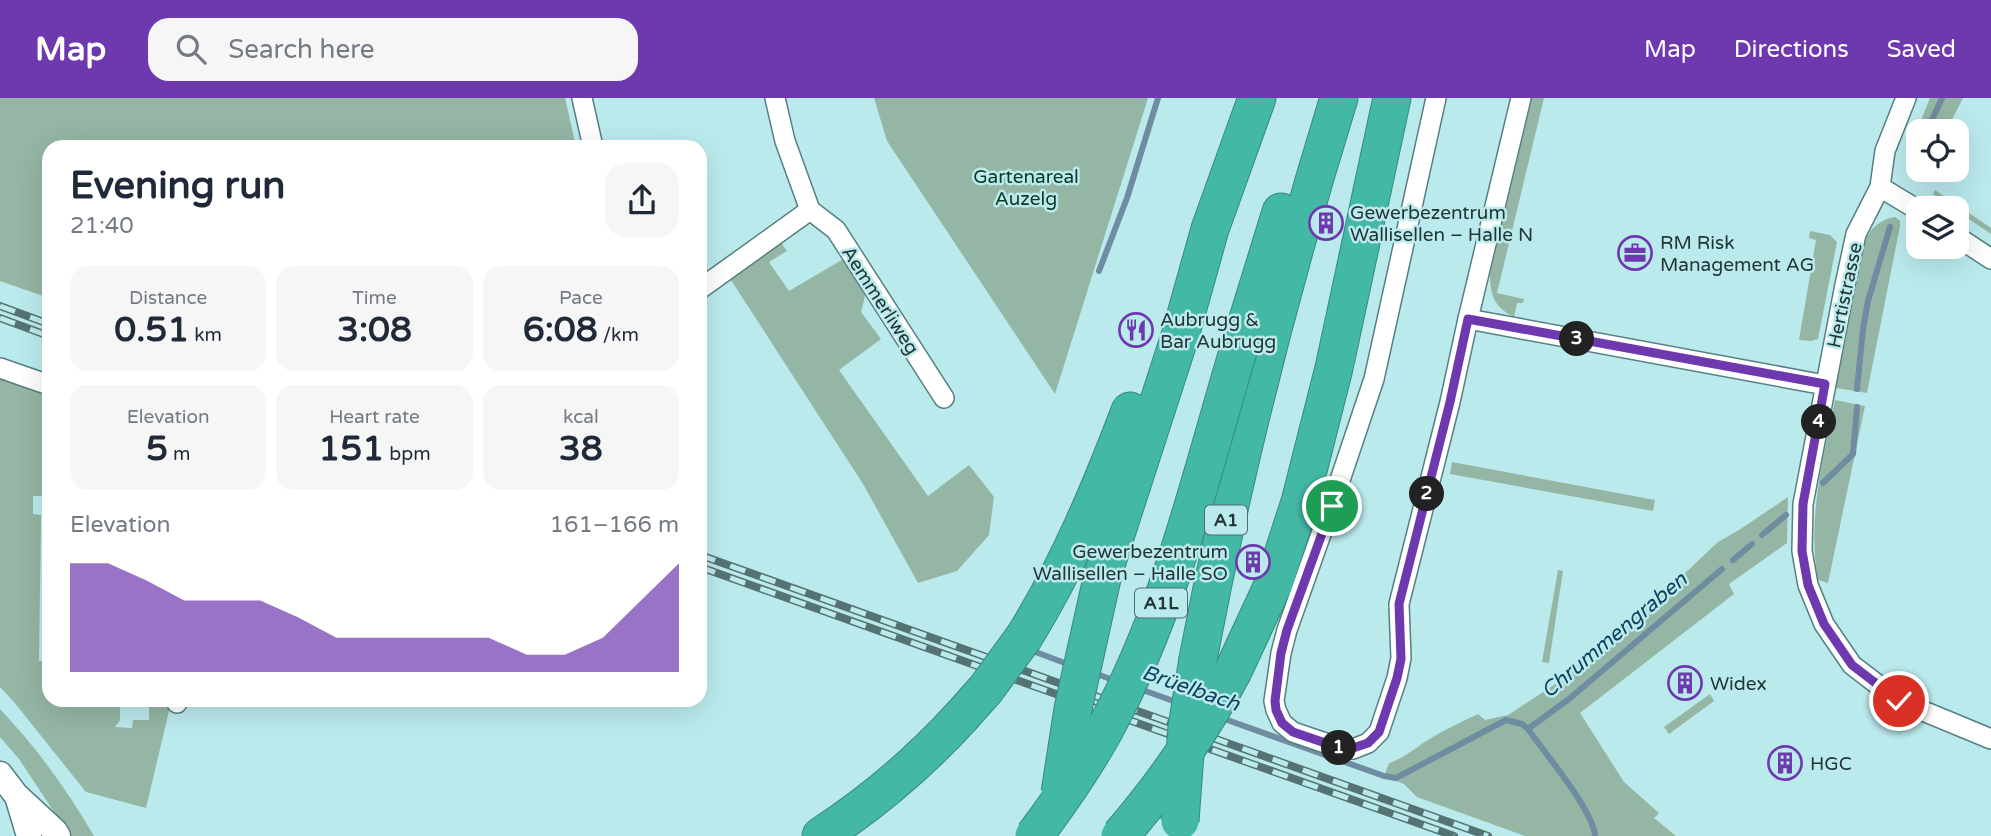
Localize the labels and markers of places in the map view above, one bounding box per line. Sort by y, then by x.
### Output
place label: Gewerbezentrum Wallisellen – Halle N [1350,202,1533,246]
building icon: Gewerbezentrum Wallisellen – Halle N [1307,204,1345,242]
place label: RM Risk Management AG [1660,232,1814,276]
office icon: RM Risk Management AG [1616,234,1654,272]
place label: Aubrugg & Bar Aubrugg [1160,309,1276,353]
restaurant icon: Aubrugg & Bar Aubrugg [1117,311,1155,349]
pin: 3 [1560,322,1594,356]
pin: 4 [1801,404,1836,440]
pin [1302,476,1362,536]
pin: 2 [1410,476,1444,512]
place label: Gewerbezentrum Wallisellen – Halle SO [1033,541,1228,585]
building icon: Gewerbezentrum Wallisellen – Halle SO [1234,543,1272,581]
building icon: Widex [1666,664,1704,702]
pin [1869,671,1929,731]
place label: Widex [1710,673,1767,695]
pin: 1 [1322,730,1356,766]
building icon: HGC [1766,744,1804,782]
place label: HGC [1810,753,1852,775]

